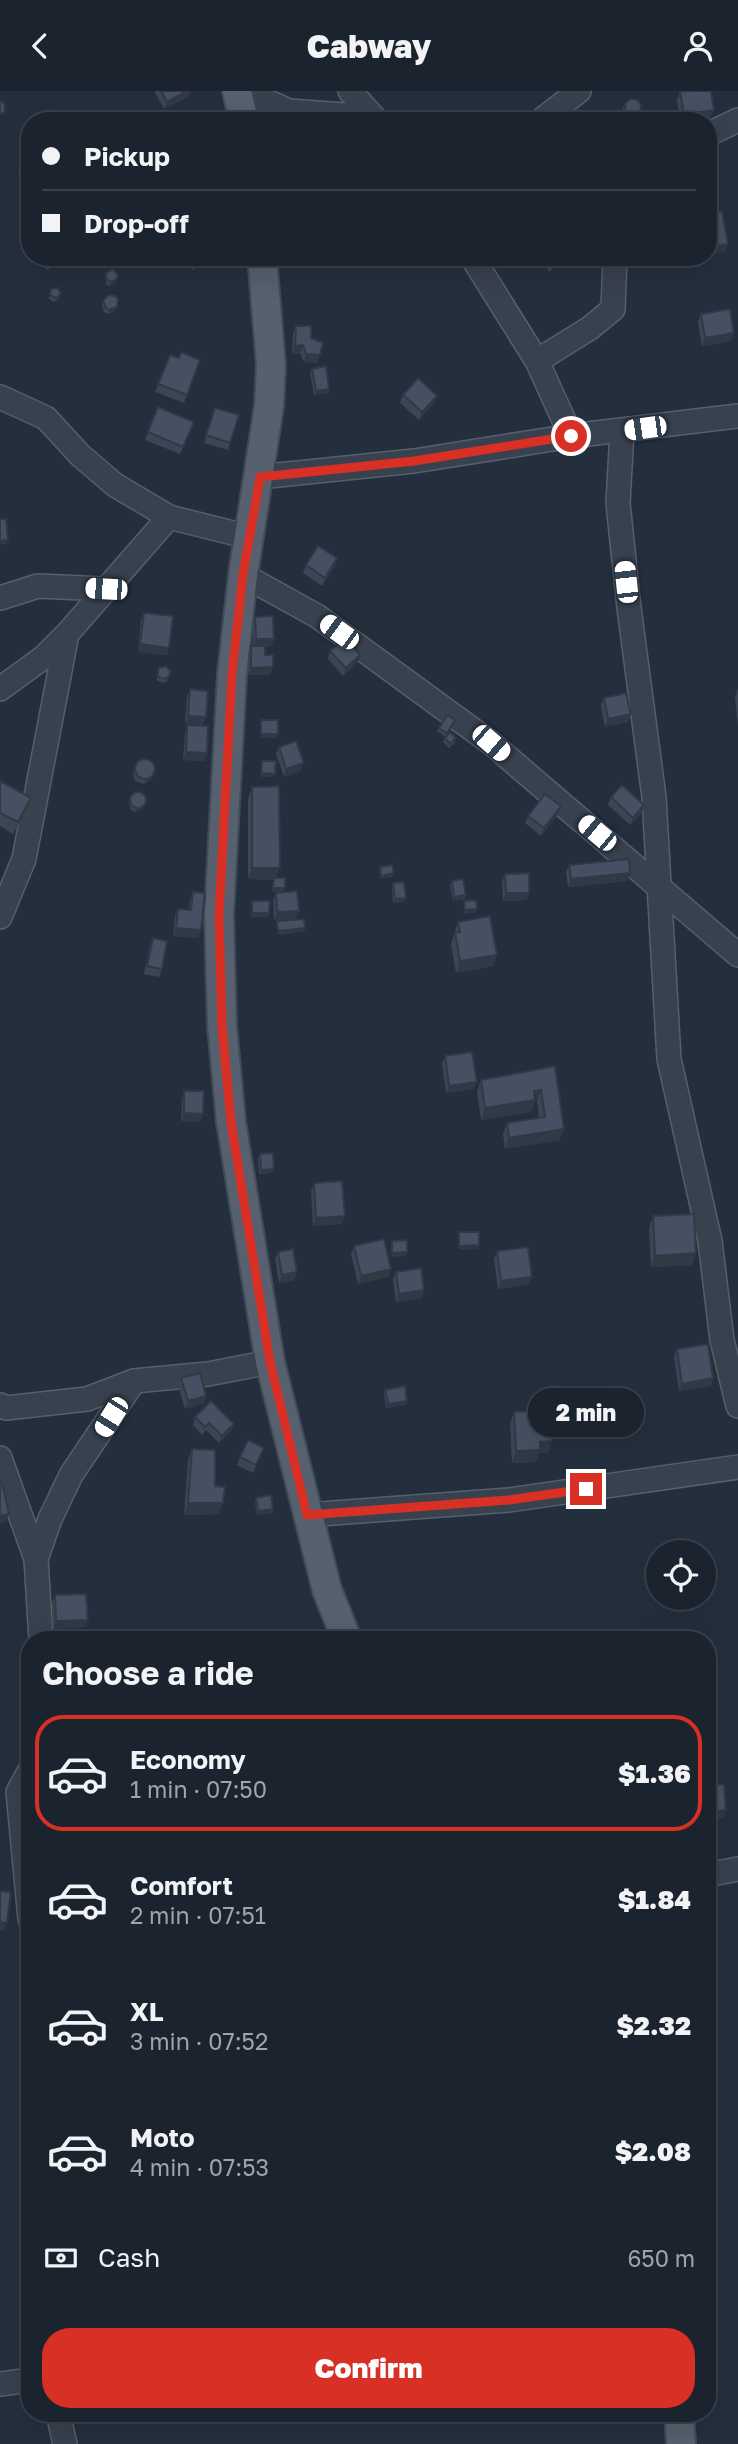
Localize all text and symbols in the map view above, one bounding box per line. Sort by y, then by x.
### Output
icon: back [21,27,59,65]
text: Cabway [307,27,431,65]
icon: person [679,27,717,65]
text: Pickup [84,141,170,172]
text: Drop-off [84,208,189,239]
car [623,415,668,441]
route start [555,420,587,452]
car [614,560,639,604]
car [85,577,128,601]
car [316,611,363,653]
car [469,721,514,765]
car [575,811,620,855]
callout: 2 min [528,1387,644,1437]
car [91,1394,132,1440]
text: 2 min [556,1398,616,1426]
route end [570,1473,602,1505]
map controls [646,1540,716,1610]
button: locate [646,1540,716,1610]
text: Choose a ride [42,1654,254,1692]
icon: car [46,1742,109,1805]
text: Economy [130,1744,246,1775]
text: $1.36 [618,1758,691,1789]
text: 1 min · 07:50 [130,1775,267,1803]
icon: car [46,1868,109,1931]
text: Comfort [130,1870,233,1901]
text: $1.84 [618,1884,691,1915]
text: 2 min · 07:51 [130,1901,266,1929]
icon: car [46,1994,109,2057]
text: XL [130,1996,164,2027]
text: $2.32 [616,2010,691,2041]
text: 3 min · 07:52 [130,2027,268,2055]
icon: car [46,2120,109,2183]
text: Moto [130,2122,195,2153]
text: $2.08 [615,2136,691,2167]
text: 4 min · 07:53 [130,2153,269,2181]
icon: cash [42,2239,80,2277]
text: Cash [98,2242,160,2273]
text: 650 m [627,2244,695,2272]
button: Confirm [42,2328,695,2408]

